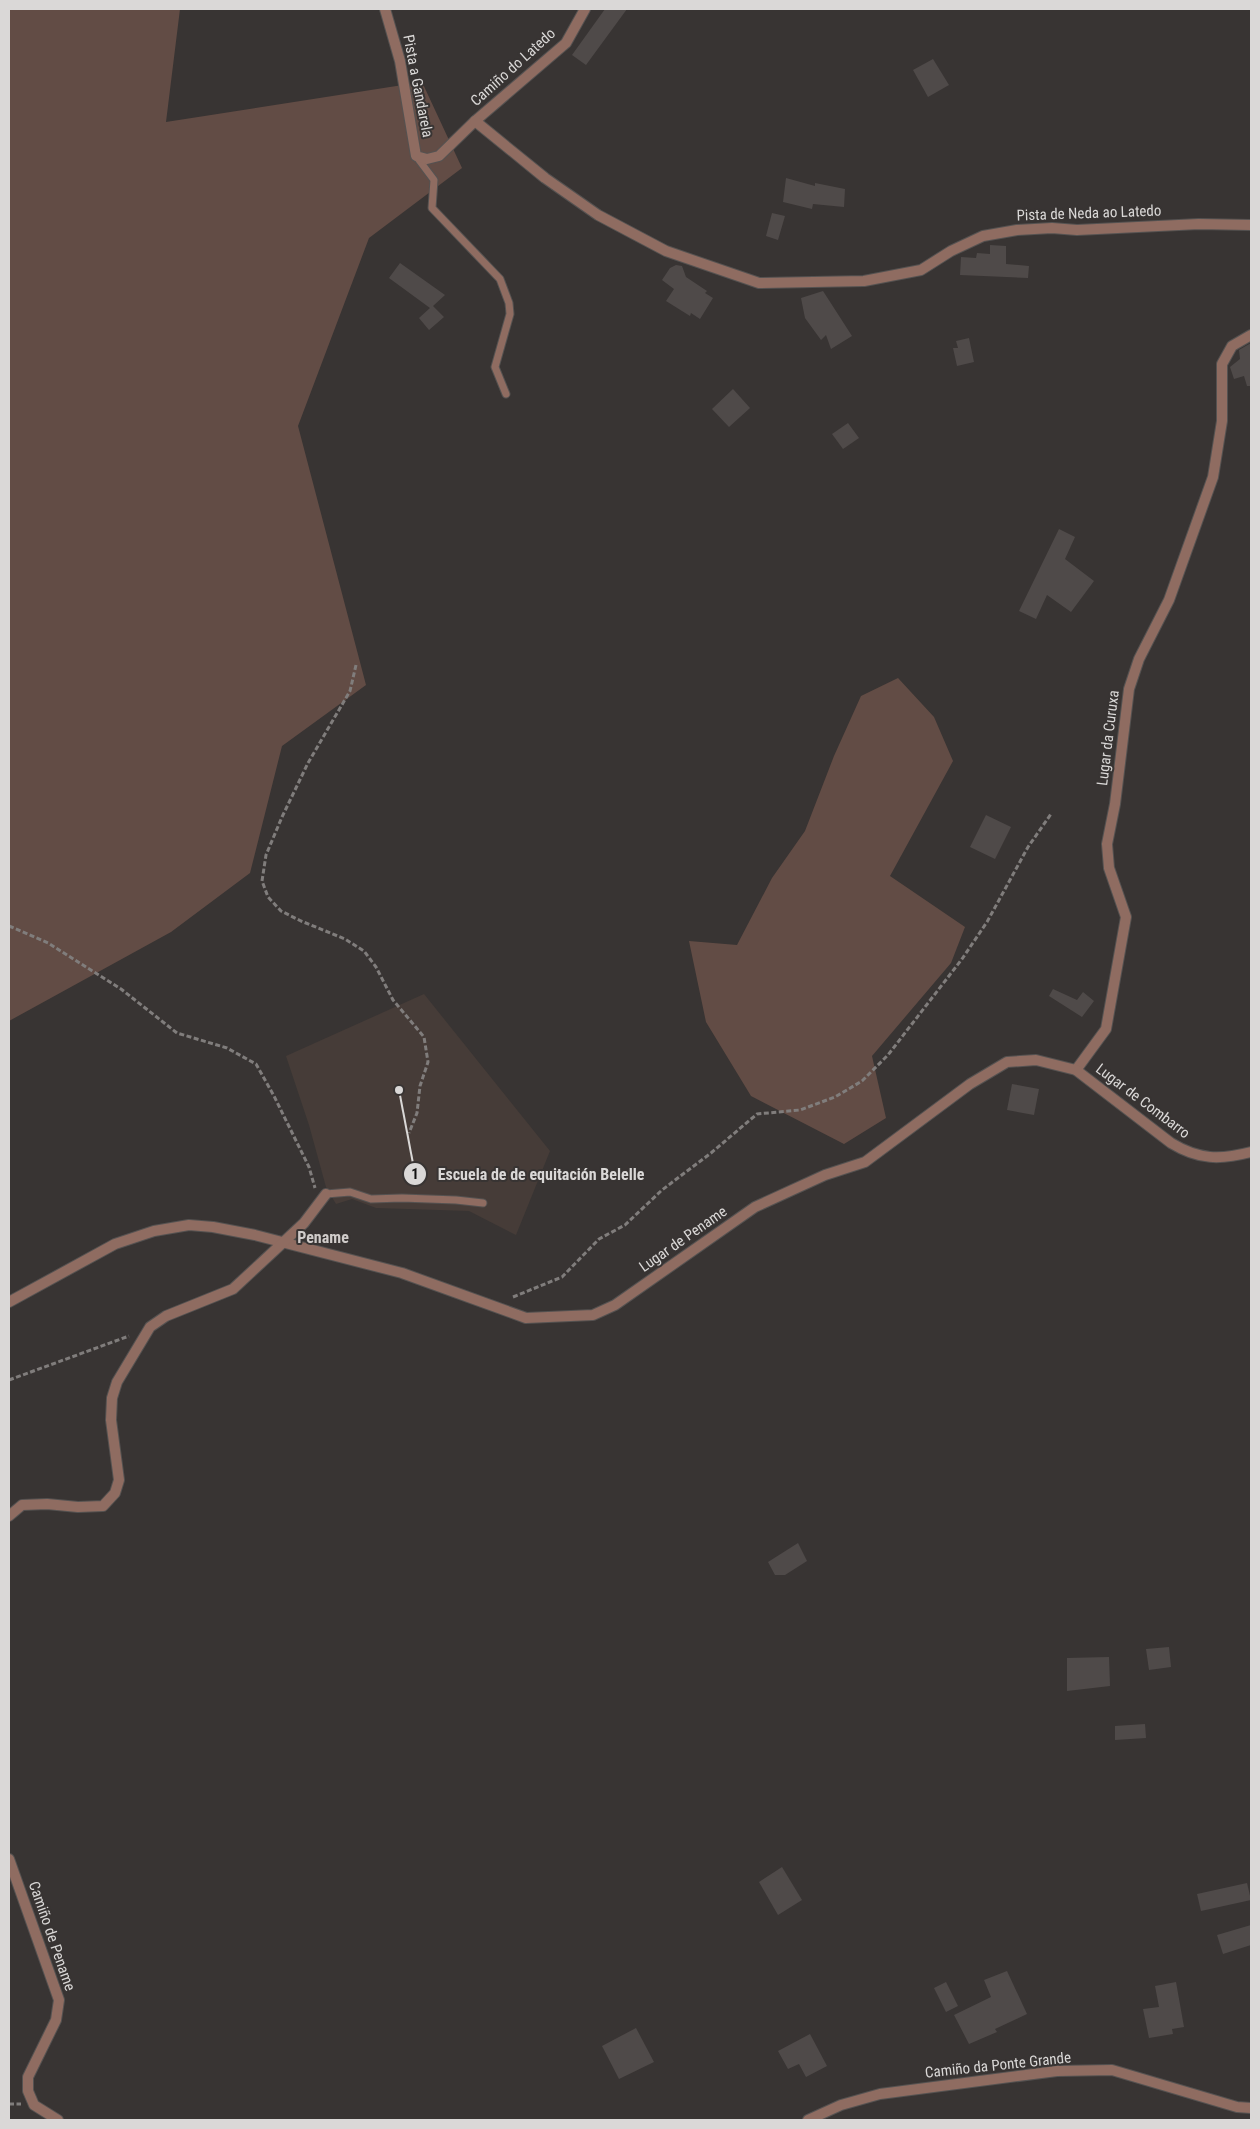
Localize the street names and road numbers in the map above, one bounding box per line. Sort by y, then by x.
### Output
street label: Camiño do Latedo [467,24,559,110]
street label: Pista a Gandarela [399,33,437,139]
street label: Pista de Neda ao Latedo [1016,201,1162,225]
street label: Lugar da Curuxa [1093,689,1123,787]
street label: Lugar de Combarro [1092,1060,1194,1142]
street label: Lugar de Pename [636,1202,730,1276]
street label: Camiño de Pename [25,1879,79,1993]
street label: Camiño da Ponte Grande [924,2048,1072,2082]

